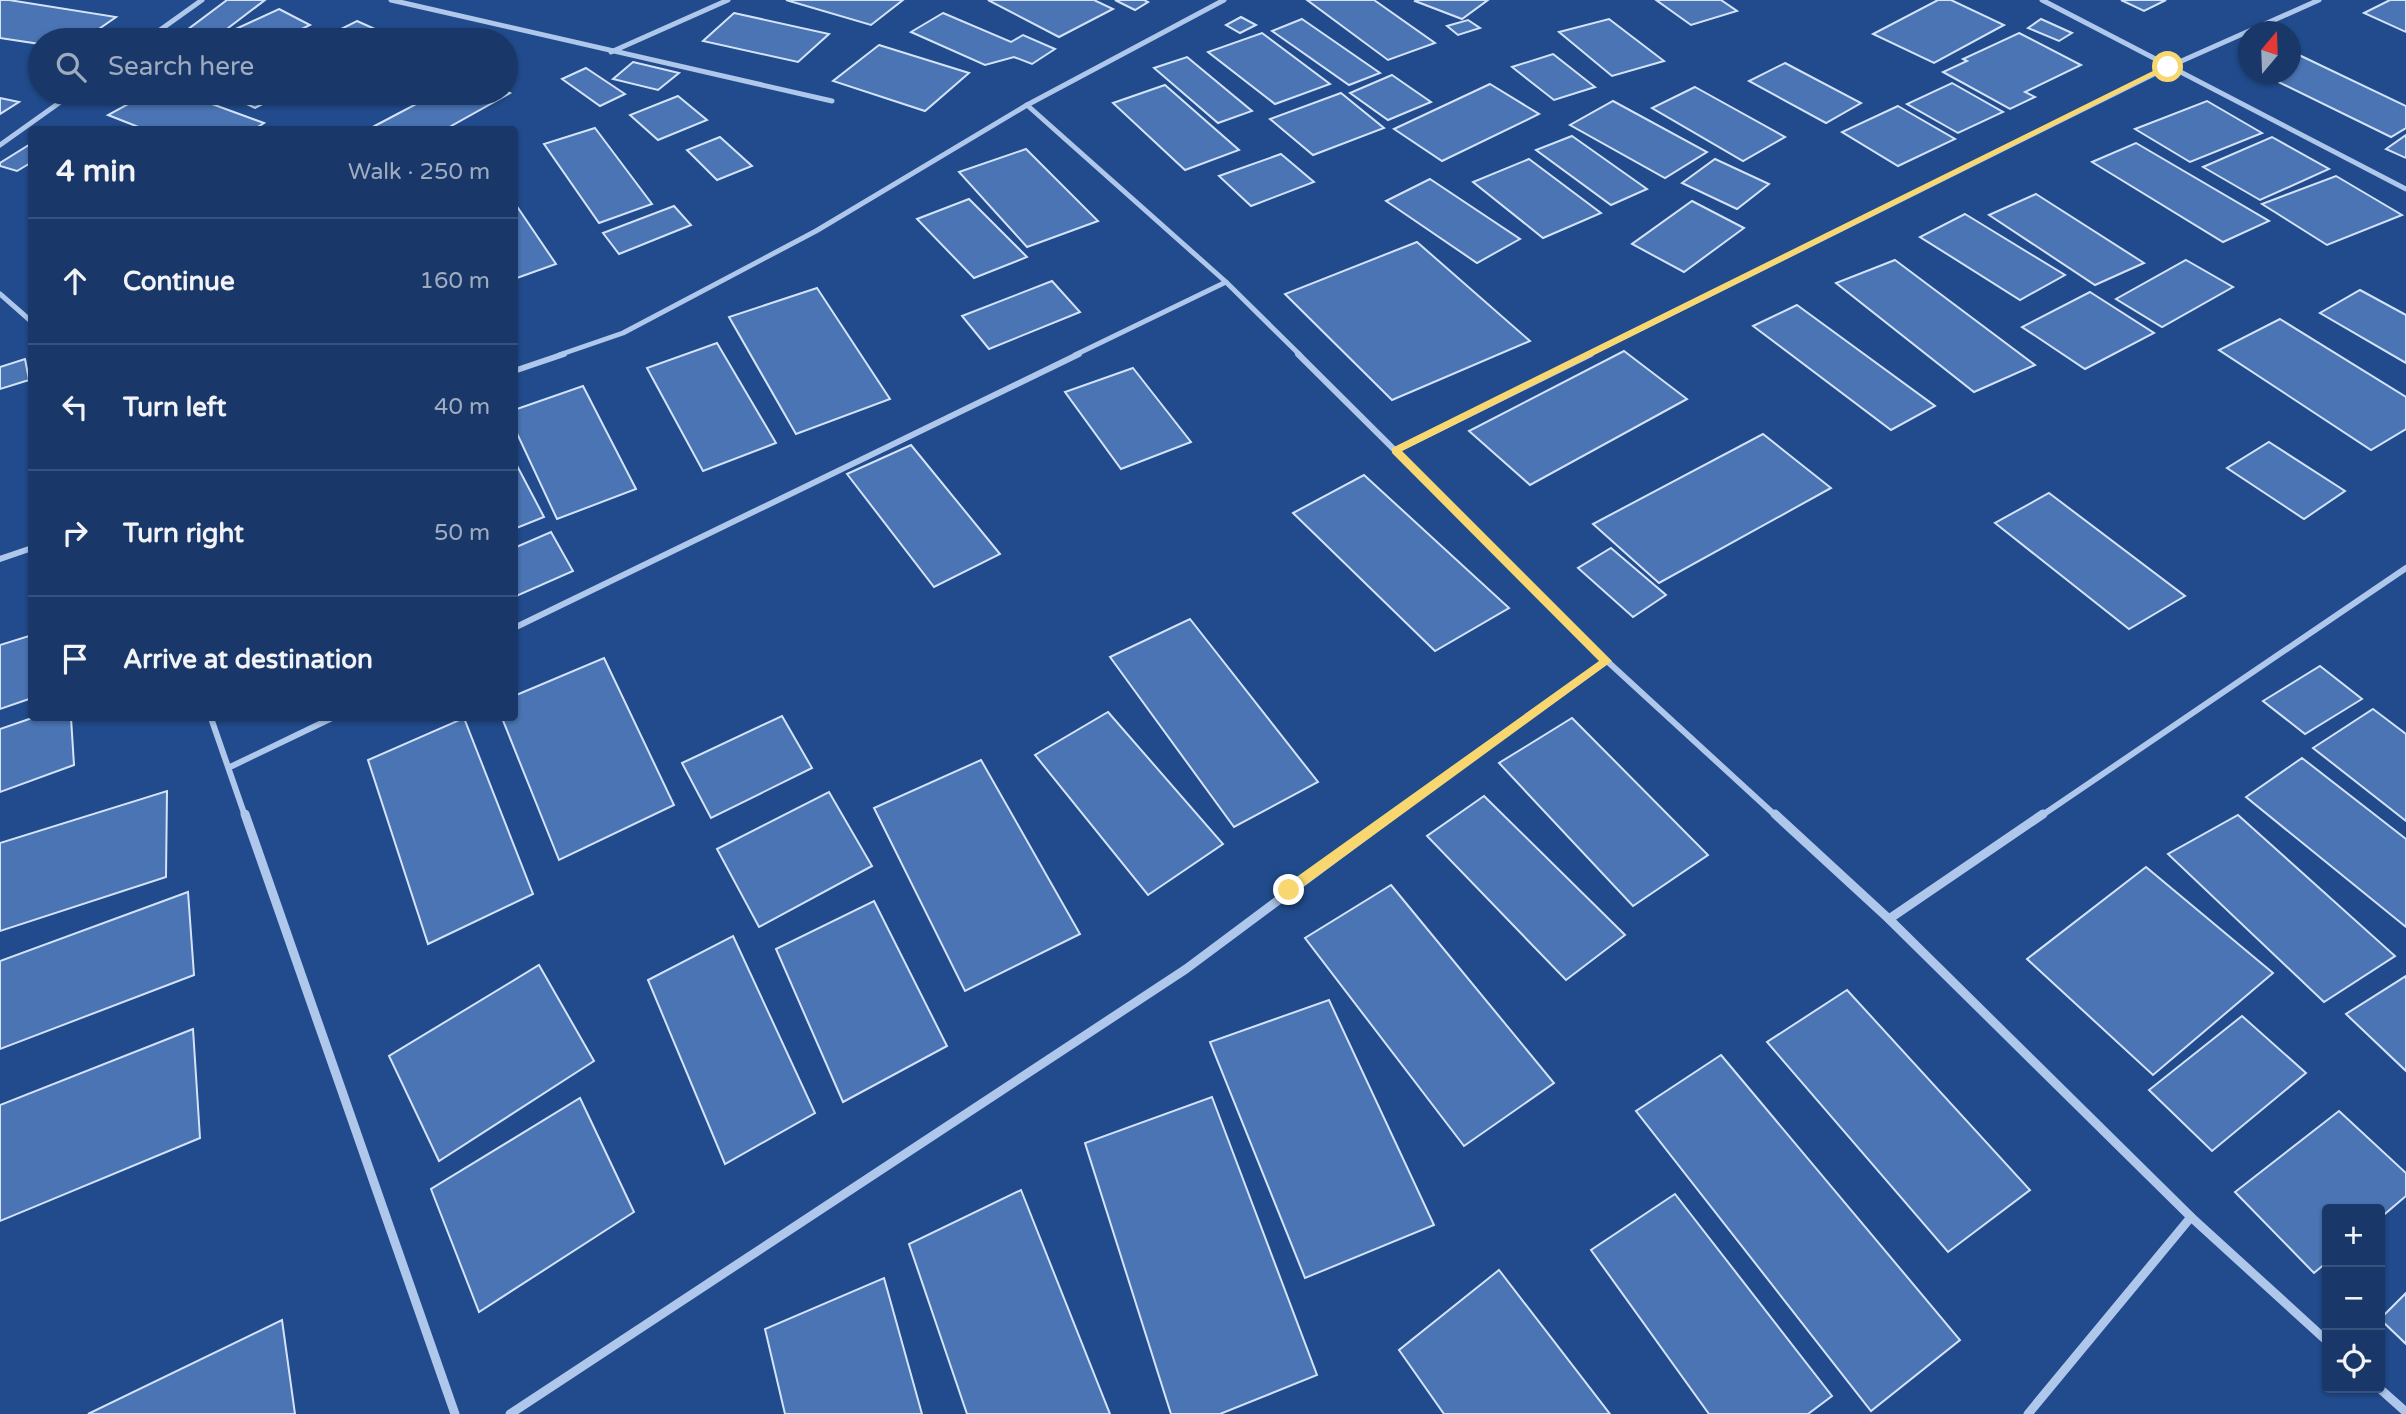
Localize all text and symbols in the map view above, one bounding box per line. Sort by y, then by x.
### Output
north arrow [2238,21,2301,84]
search box [28,28,518,105]
icon: search [52,48,90,86]
text: Search here [108,51,254,82]
route start [2152,51,2183,82]
text: 4 min [56,153,136,190]
text: Walk · 250 m [348,158,490,186]
icon: ahead [56,262,94,300]
text: Continue [123,266,235,297]
text: 160 m [420,267,490,295]
icon: left [56,388,94,426]
text: Turn left [123,392,226,423]
text: 40 m [434,393,490,421]
icon: right [56,514,94,552]
text: Turn right [123,518,244,549]
text: 50 m [434,519,490,547]
icon: arrive [56,640,94,678]
text: Arrive at destination [123,644,373,675]
route end [1273,874,1304,905]
map controls [2322,1204,2385,1393]
button: + [2322,1204,2385,1267]
button: − [2322,1267,2385,1330]
button: locate [2322,1330,2385,1393]

